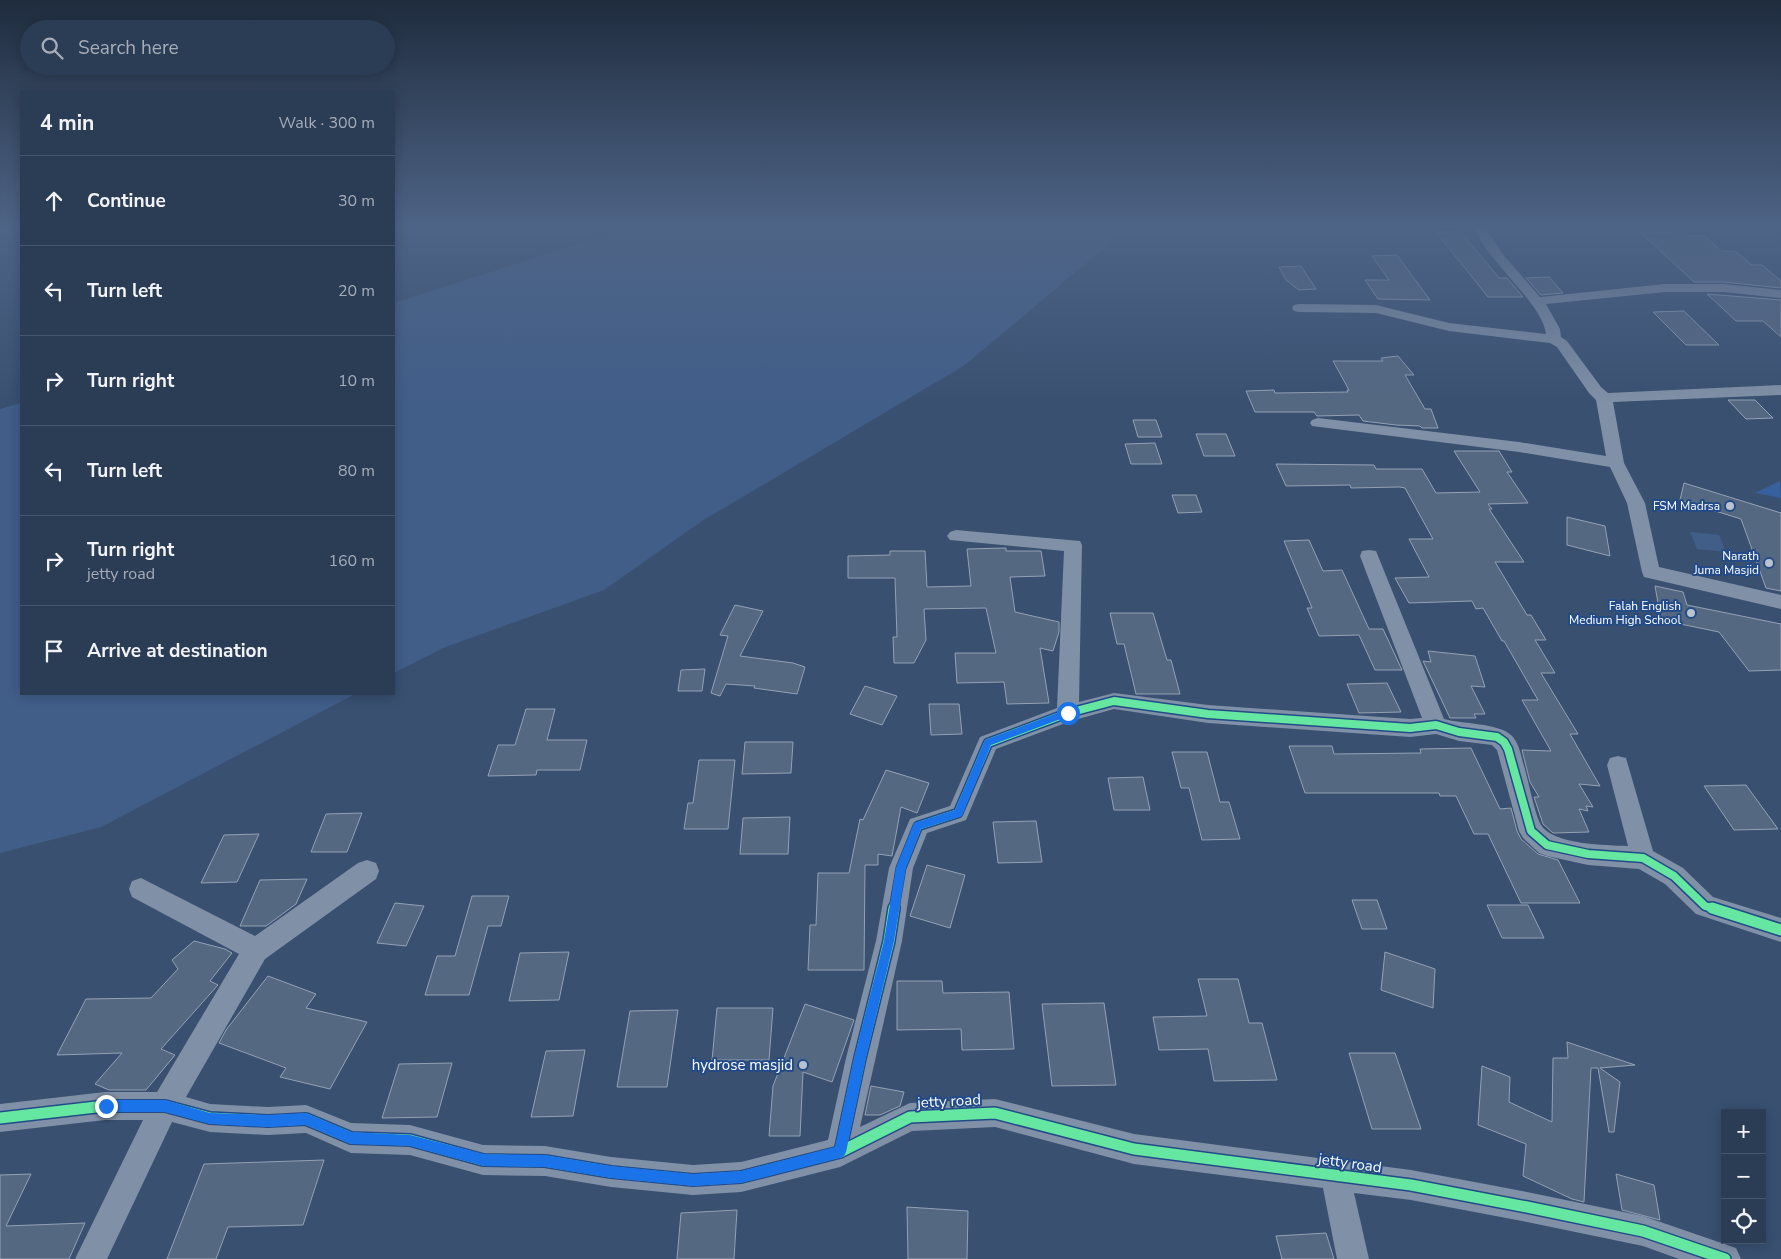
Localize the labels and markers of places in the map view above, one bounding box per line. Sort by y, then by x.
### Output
place label: FSM Madrsa [1653,498,1720,514]
marker: FSM Madrsa [1724,500,1736,512]
place label: Narath Juma Masjid [1693,548,1759,578]
marker: Narath Juma Masjid [1763,557,1775,569]
place label: Falah English Medium High School [1569,598,1681,628]
marker: Falah English Medium High School [1685,607,1697,619]
place label: hydrose masjid [692,1055,793,1075]
marker: hydrose masjid [797,1059,809,1071]

